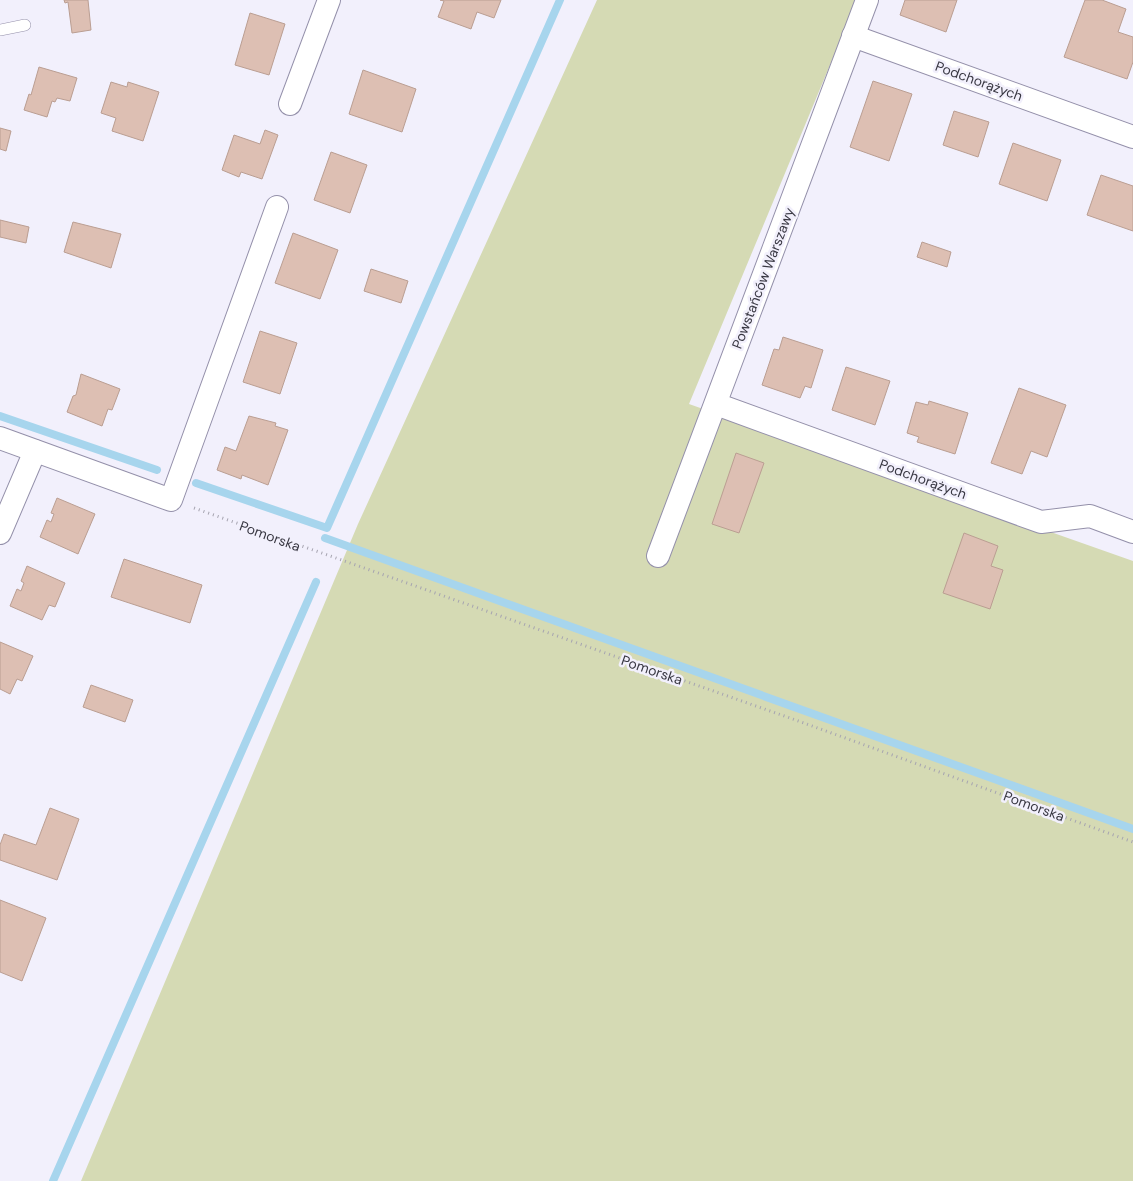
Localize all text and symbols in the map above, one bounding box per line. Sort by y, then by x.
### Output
street label: Podchorążych [933,57,1025,105]
street label: Powstańców Warszawy [728,205,798,351]
street label: Podchorążych [877,455,969,503]
street label: Pomorska [237,517,303,555]
street label: Pomorska [619,651,685,689]
street label: Pomorska [1001,787,1067,825]

